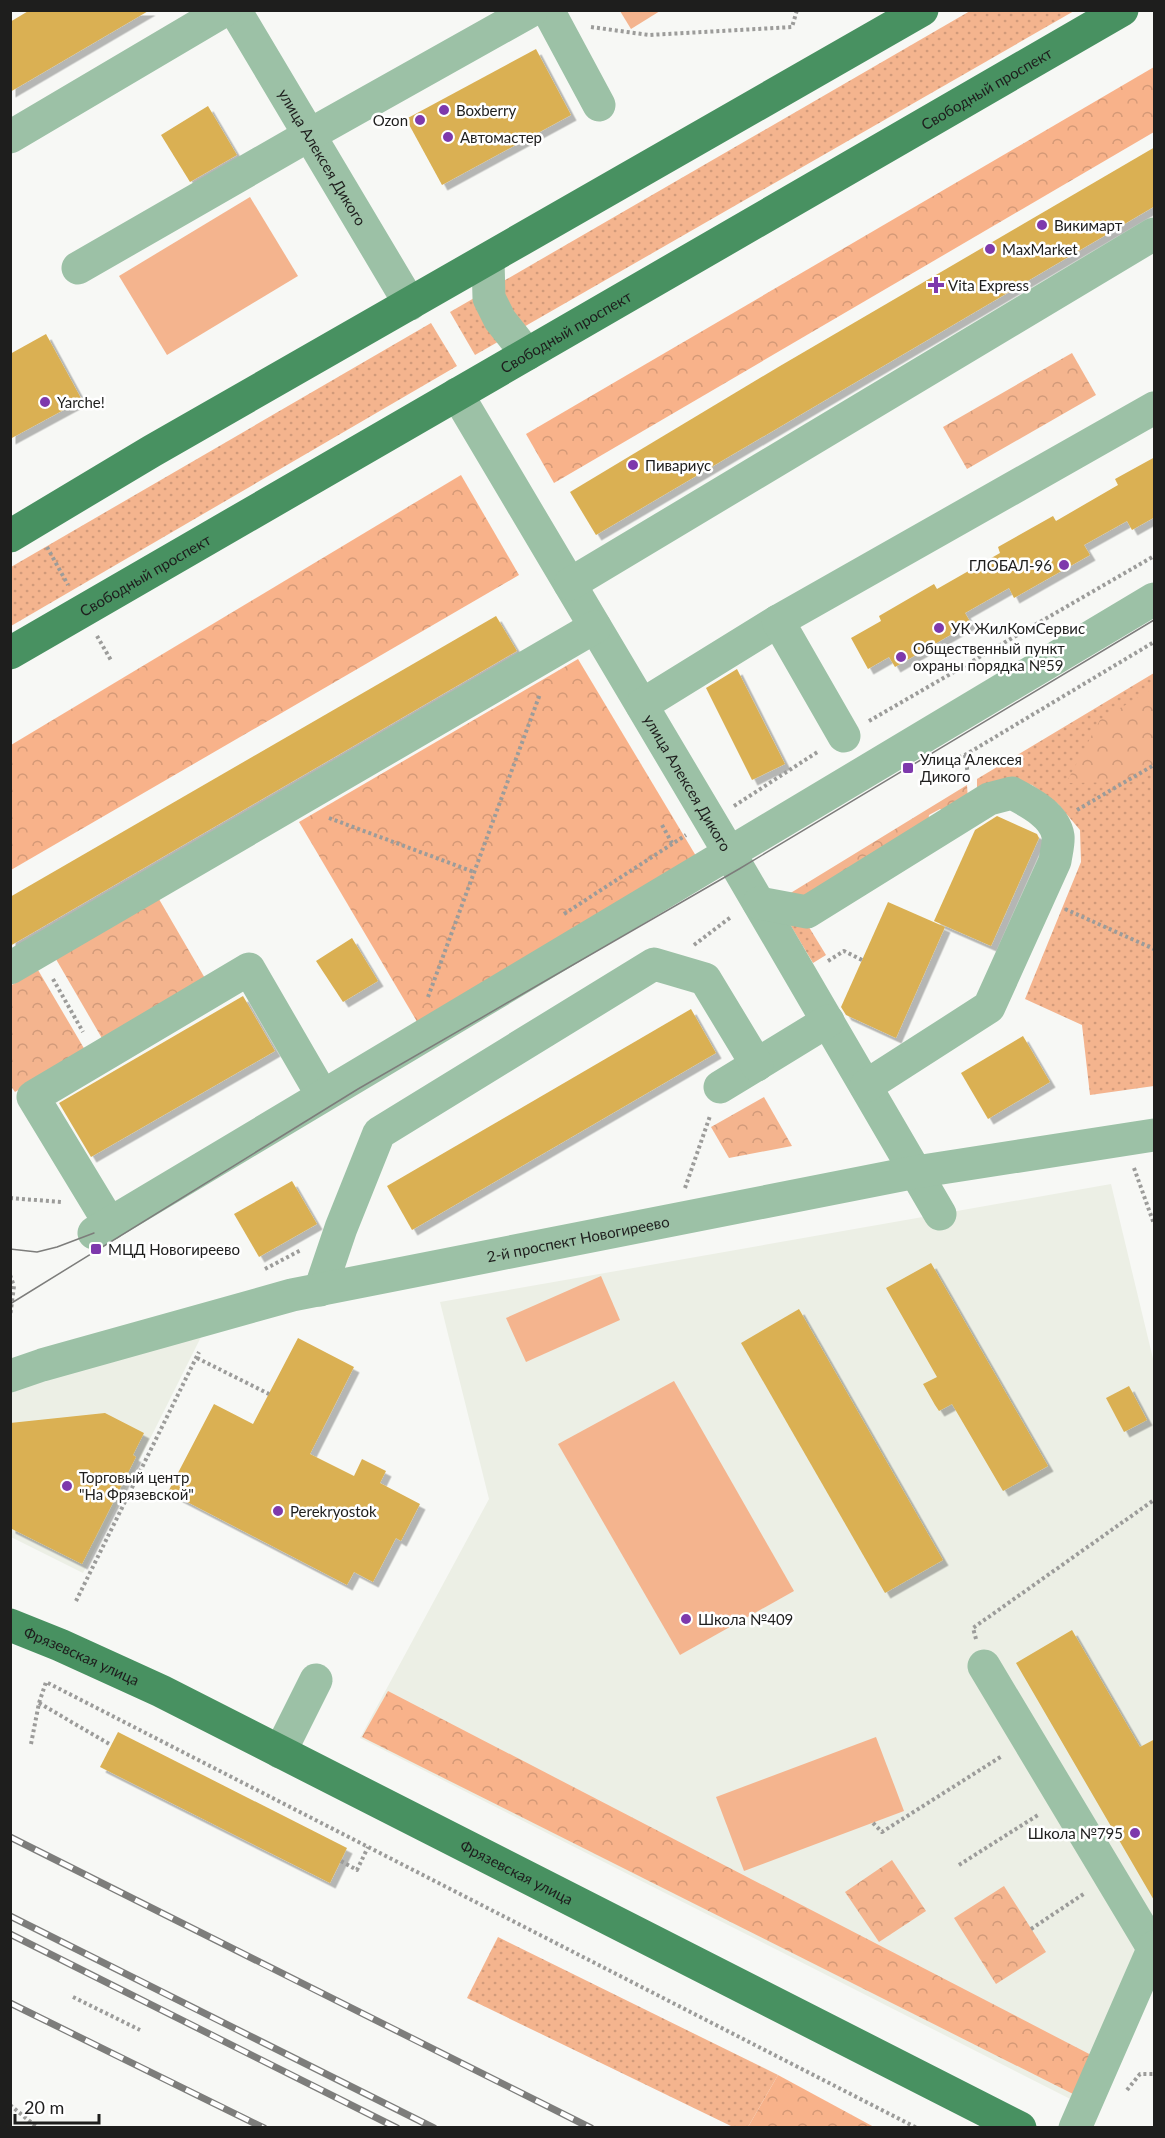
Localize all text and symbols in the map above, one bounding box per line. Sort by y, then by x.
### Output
street label: Свободный проспект [918,43,1056,133]
street label: улица Алексея Дикого [275,85,370,229]
place label: Boxberry [456,101,516,119]
marker: Boxberry [437,103,451,117]
place label: Ozon [373,111,408,129]
marker: Ozon [413,113,427,127]
place label: Автомастер [460,128,542,146]
marker: Автомастер [441,130,455,144]
place label: Викимарт [1054,216,1123,234]
marker: Викимарт [1035,218,1049,232]
place label: MaxMarket [1002,240,1078,258]
marker: MaxMarket [983,242,997,256]
place label: Vita Express [948,276,1029,294]
marker: Vita Express [929,278,943,292]
street label: Свободный проспект [497,287,635,377]
place label: Yarche! [57,393,105,411]
marker: Yarche! [38,395,52,409]
place label: Пивариус [645,456,711,474]
marker: Пивариус [626,458,640,472]
street label: Свободный проспект [76,530,214,620]
place label: ГЛОБАЛ-96 [969,556,1052,574]
marker: ГЛОБАЛ-96 [1057,558,1071,572]
place label: УК ЖилКомСервис [951,619,1085,637]
marker: УК ЖилКомСервис [932,621,946,635]
place label: Общественный пункт охраны порядка №59 [913,639,1065,674]
marker: Общественный пункт охраны порядка №59 [894,650,908,664]
street label: улица Алексея Дикого [640,711,735,854]
place label: Улица Алексея Дикого [920,750,1022,785]
marker: Улица Алексея Дикого [901,761,915,775]
street label: 2-й проспект Новогиреево [485,1212,671,1265]
place label: МЦД Новогиреево [108,1240,240,1258]
marker: МЦД Новогиреево [89,1242,103,1256]
place label: Торговый центр "На Фрязевской" [79,1468,194,1503]
marker: Торговый центр "На Фрязевской" [60,1479,74,1493]
place label: Perekryostok [290,1502,377,1520]
marker: Perekryostok [271,1504,285,1518]
place label: Школа №409 [698,1610,793,1628]
marker: Школа №409 [679,1612,693,1626]
street label: Фрязевская улица [21,1623,142,1689]
place label: Школа №795 [1028,1824,1123,1842]
marker: Школа №795 [1128,1826,1142,1840]
street label: Фрязевская улица [457,1836,576,1908]
scale bar [15,2087,99,2125]
text: 20 m [24,2096,64,2118]

